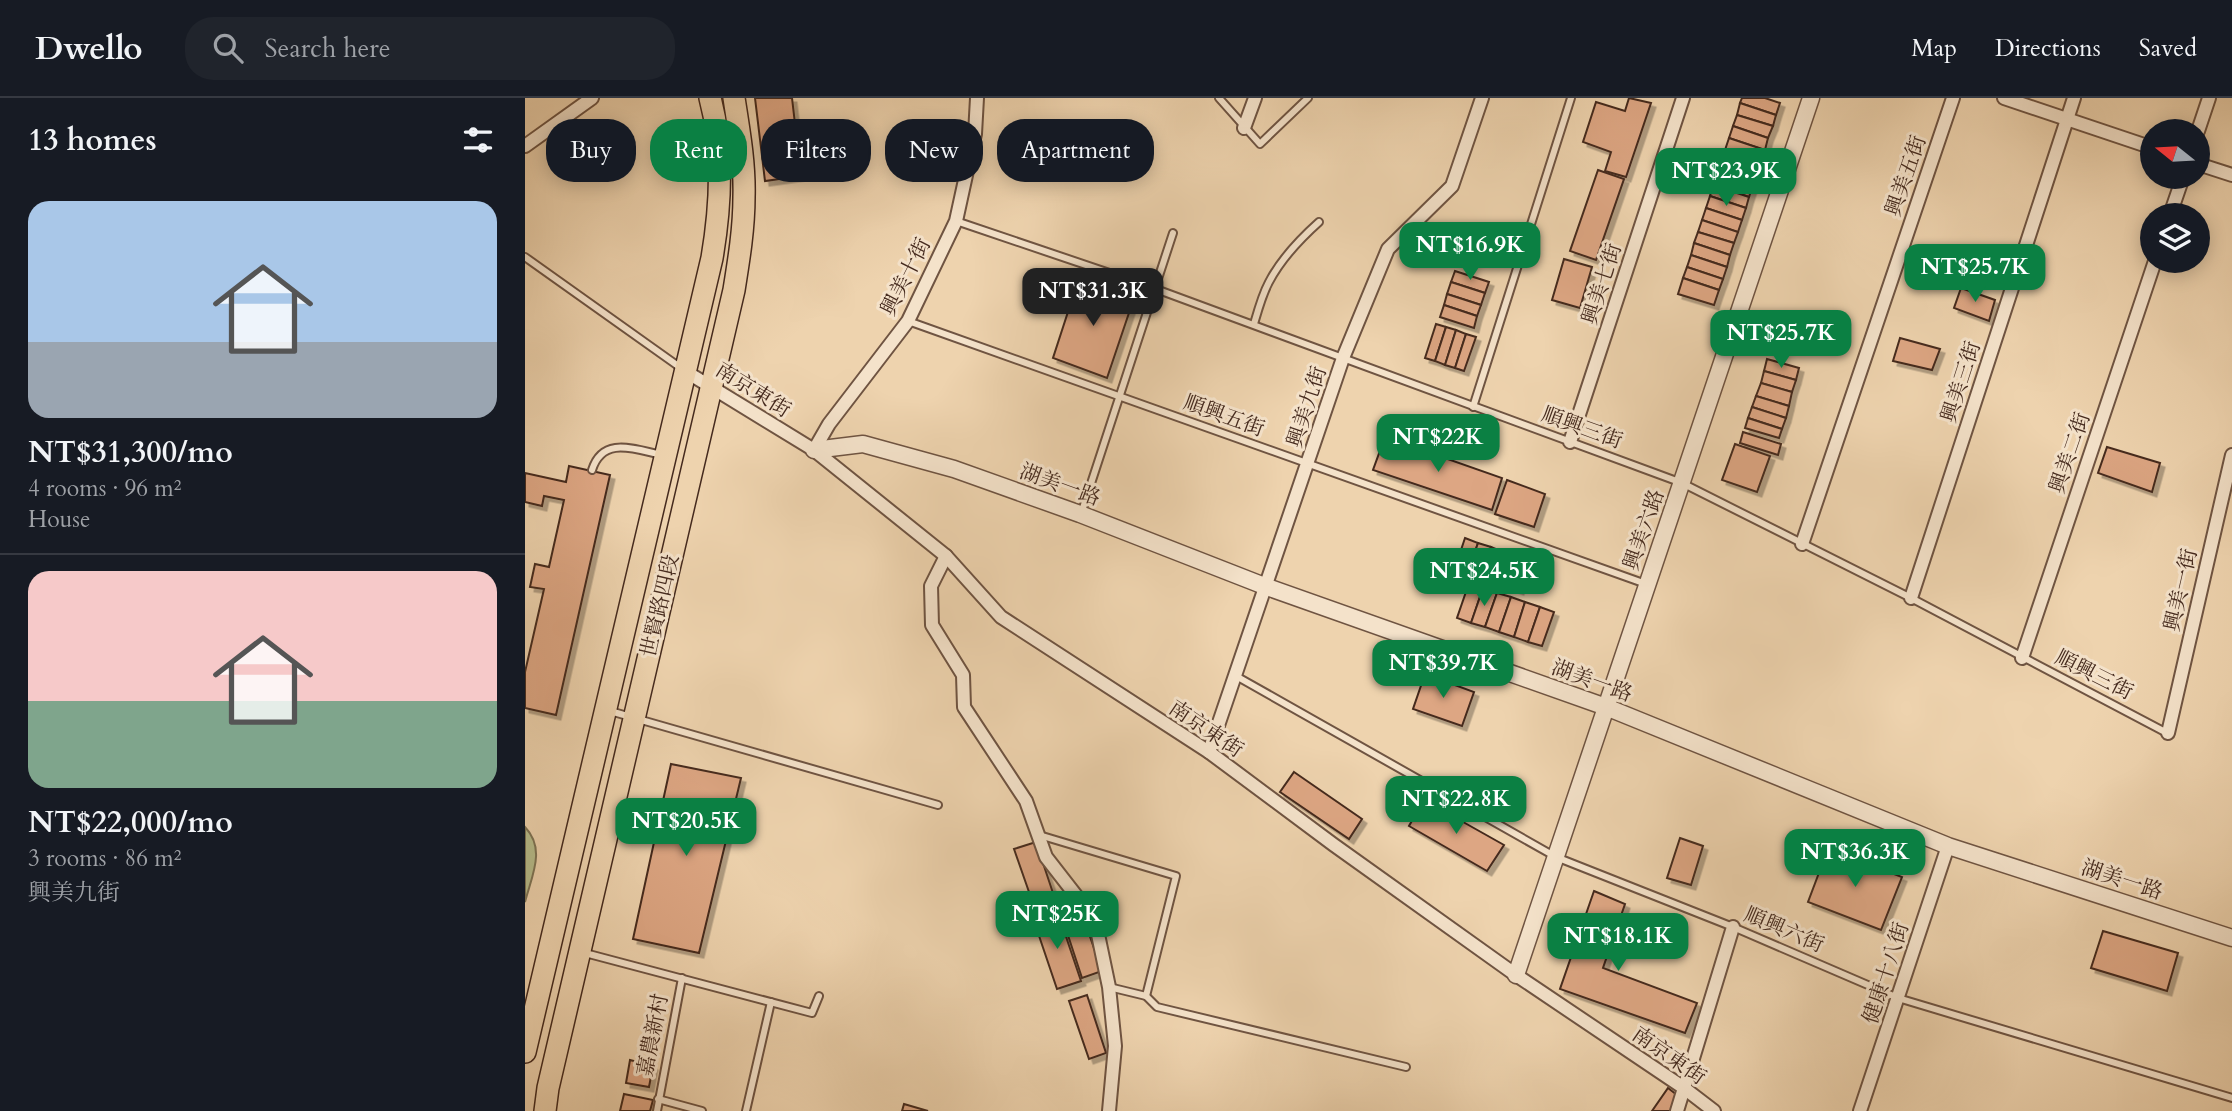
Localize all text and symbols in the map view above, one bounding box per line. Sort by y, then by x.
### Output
search box [185,17,675,80]
text: Dwello [35,26,143,71]
icon: search [209,29,247,67]
text: Search here [265,31,391,66]
text: Map [1911,32,1957,65]
text: Directions [1995,32,2101,65]
text: Saved [2139,32,2197,65]
chip: Buy [546,119,636,182]
chip: Rent [650,119,747,182]
chip: Filters [761,119,871,182]
chip: New [885,119,983,182]
chip: Apartment [997,119,1154,182]
north arrow [2140,119,2210,189]
map controls [2140,119,2210,273]
text: 13 homes [28,120,157,161]
icon: filters [459,121,497,159]
street label: 興美五街 [1879,132,1933,220]
pin: NT$23.9K [1654,148,1798,208]
text: NT$23.9K [1671,155,1781,186]
button: layers [2140,203,2210,273]
pin: NT$16.9K [1398,222,1542,282]
text: NT$16.9K [1415,229,1525,260]
street label: 興美十街 [874,233,938,321]
street label: 興美七街 [1575,240,1629,328]
pin: NT$25.7K [1903,244,2047,304]
icon: home [200,246,326,372]
text: NT$25.7K [1920,251,2030,282]
pin: NT$31.3K [1021,268,1165,328]
text: NT$31.3K [1038,275,1148,306]
pin: NT$25.7K [1709,310,1853,370]
text: NT$25.7K [1726,317,1836,348]
street label: 興美三街 [1934,338,1988,426]
street label: 南京東街 [710,355,796,425]
street label: 興美九街 [1280,363,1334,451]
street label: 順興五街 [1180,388,1268,444]
street label: 順興三街 [1538,400,1626,456]
street label: 興美二街 [2043,409,2097,497]
pin: NT$22K [1381,414,1495,474]
text: NT$22K [1393,421,1483,452]
text: NT$31,300/mo [28,432,233,473]
street label: 湖美一路 [1016,457,1104,513]
text: 4 rooms · 96 m² [28,473,181,504]
street label: 興美六路 [1617,486,1671,574]
text: House [28,504,90,535]
street label: 興美一街 [2157,546,2205,634]
pin: NT$24.5K [1412,548,1556,608]
street label: 世賢路四段 [634,552,686,660]
text: NT$24.5K [1429,555,1539,586]
icon: home [200,617,326,743]
pin: NT$39.7K [1371,640,1515,700]
street label: 順興三街 [2050,643,2138,707]
text: NT$39.7K [1388,647,1498,678]
street label: 湖美一路 [1548,653,1636,709]
street label: 南京東街 [1163,693,1249,765]
pin: NT$22.8K [1384,776,1528,836]
text: NT$22.8K [1401,783,1511,814]
pin: NT$20.5K [614,798,758,858]
text: NT$22,000/mo [28,802,233,843]
text: NT$20.5K [631,805,741,836]
pin: NT$36.3K [1783,830,1927,889]
text: NT$36.3K [1800,836,1910,867]
text: 3 rooms · 86 m² [28,843,181,874]
street label: 湖美一路 [2078,853,2166,907]
text: 興美九街 [28,877,120,908]
pin: NT$25K [1000,892,1114,951]
text: NT$25K [1012,898,1102,929]
street label: 順興六街 [1740,900,1828,960]
pin: NT$18.1K [1546,914,1690,973]
street label: 健康十八街 [1856,919,1916,1027]
text: NT$18.1K [1563,920,1673,951]
street label: 嘉農新村 [631,991,675,1079]
street label: 南京東街 [1626,1020,1712,1092]

